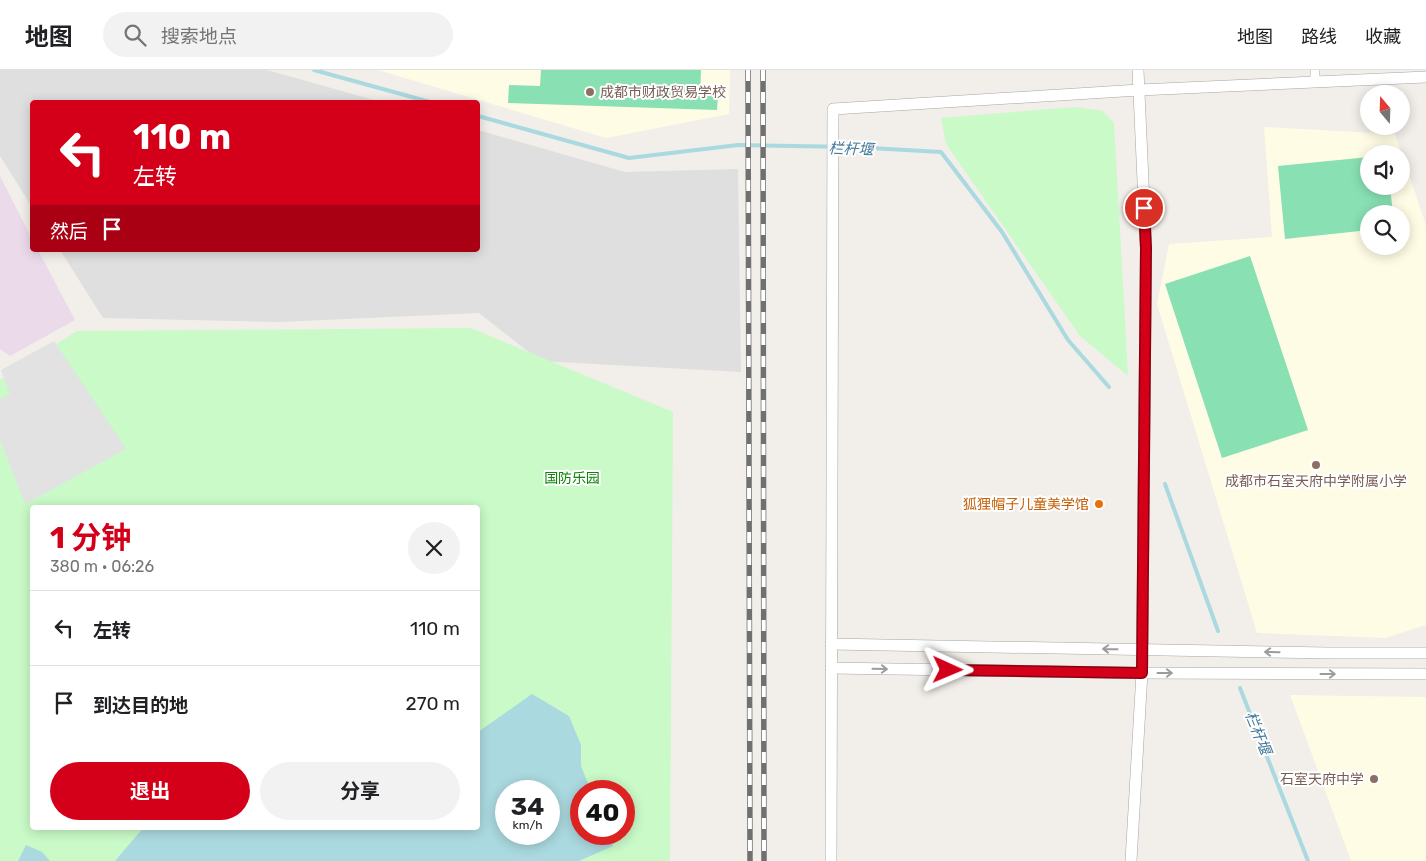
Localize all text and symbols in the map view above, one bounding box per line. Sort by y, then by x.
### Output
search box [103,12,453,57]
icon: search [121,21,149,49]
text: 地图 [25,23,73,51]
text: 搜索地点 [161,25,237,48]
text: 地图 [1237,26,1273,48]
text: 路线 [1301,26,1337,48]
text: 收藏 [1365,26,1401,48]
place label: 成都市财政贸易学校 [600,84,726,101]
north arrow [1360,85,1410,135]
map controls [1360,85,1410,255]
marker: 成都市财政贸易学校 [584,86,596,98]
text: 110 m [133,116,231,158]
icon: left [50,120,115,185]
water label: 栏杆堰 [828,139,877,159]
button: sound [1360,145,1410,195]
text: 左转 [133,163,177,190]
pin [1123,187,1165,229]
icon: arrive [1130,194,1158,222]
button: search [1360,205,1410,255]
icon: arrive [98,215,126,243]
text: 然后 [50,220,88,243]
marker: 成都市石室天府中学附属小学 [1310,459,1322,471]
park label: 国防乐园 [544,470,600,487]
place label: 成都市石室天府中学附属小学 [1225,473,1407,490]
place label: 狐狸帽子儿童美学馆 [963,496,1089,513]
marker: 狐狸帽子儿童美学馆 [1093,498,1105,510]
text: 1 分钟 [50,520,131,556]
button: close [408,522,460,574]
text: 380 m · 06:26 [50,557,154,576]
icon: left [50,614,78,642]
text: 110 m [410,617,460,640]
text: 左转 [93,619,131,642]
position arrow [921,643,973,695]
one-way arrow [1102,644,1118,654]
one-way arrow [1265,647,1281,657]
one-way arrow [872,664,888,674]
one-way arrow [1157,669,1173,678]
one-way arrow [1319,669,1335,679]
icon: arrive [50,689,78,717]
text: 270 m [405,692,460,715]
text: 到达目的地 [93,694,188,717]
water label: 栏杆堰 [1241,709,1276,760]
button: 退出 [50,762,250,820]
button: 分享 [260,762,460,820]
place label: 石室天府中学 [1280,771,1364,788]
marker: 石室天府中学 [1368,773,1380,785]
speed limit sign: 40 [570,780,635,845]
text: 34 [511,792,544,821]
text: km/h [513,818,542,832]

